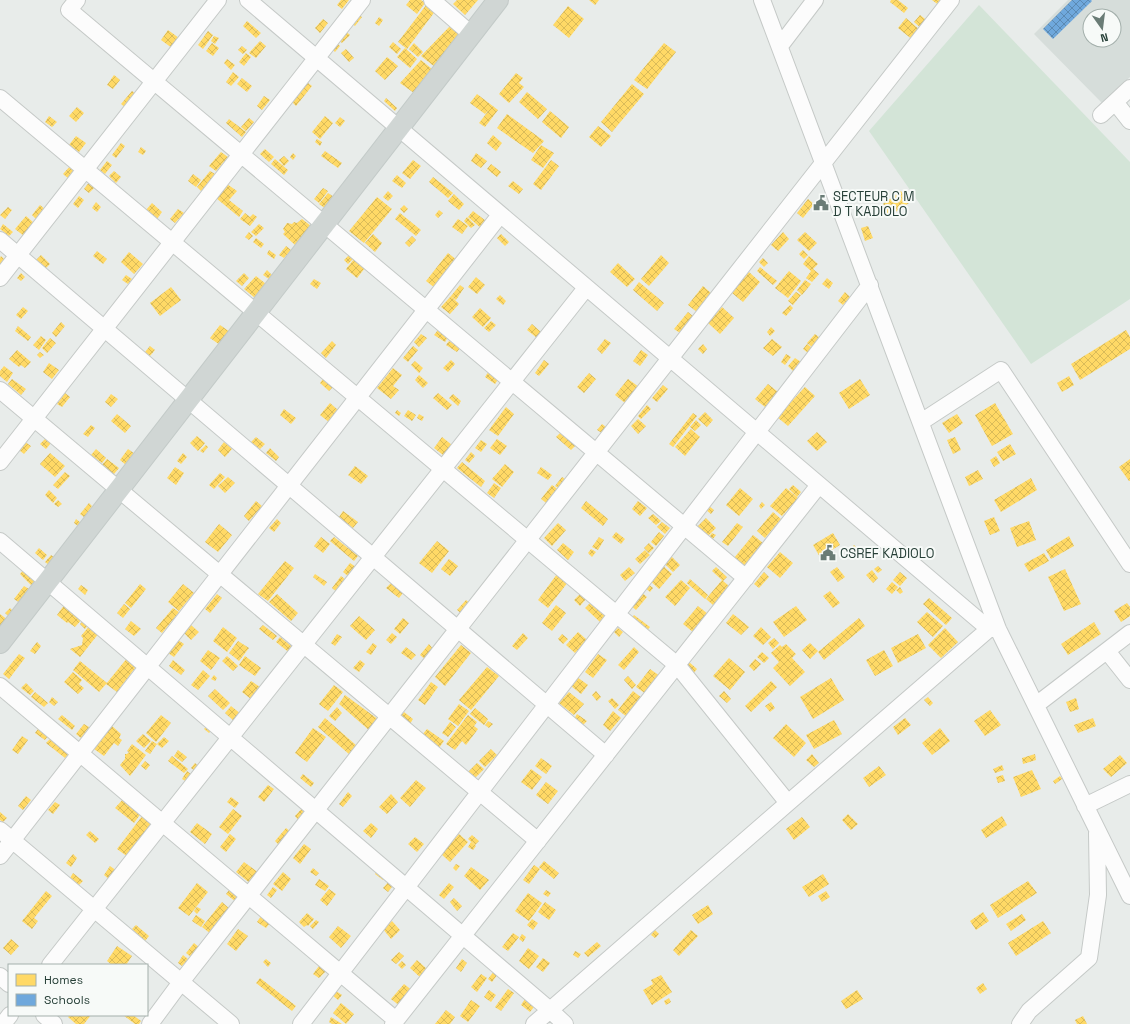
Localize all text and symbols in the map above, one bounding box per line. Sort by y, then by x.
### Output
north arrow [1082,8,1122,48]
text: N [1099,30,1110,45]
place label: SECTEUR C M D T KADIOLO [833,188,915,220]
public building icon: SECTEUR C M D T KADIOLO [812,194,830,212]
public building icon: CSREF KADIOLO [819,544,837,562]
place label: CSREF KADIOLO [840,545,934,562]
legend [8,964,148,1016]
text: Homes [44,972,83,988]
text: Schools [44,992,90,1008]

